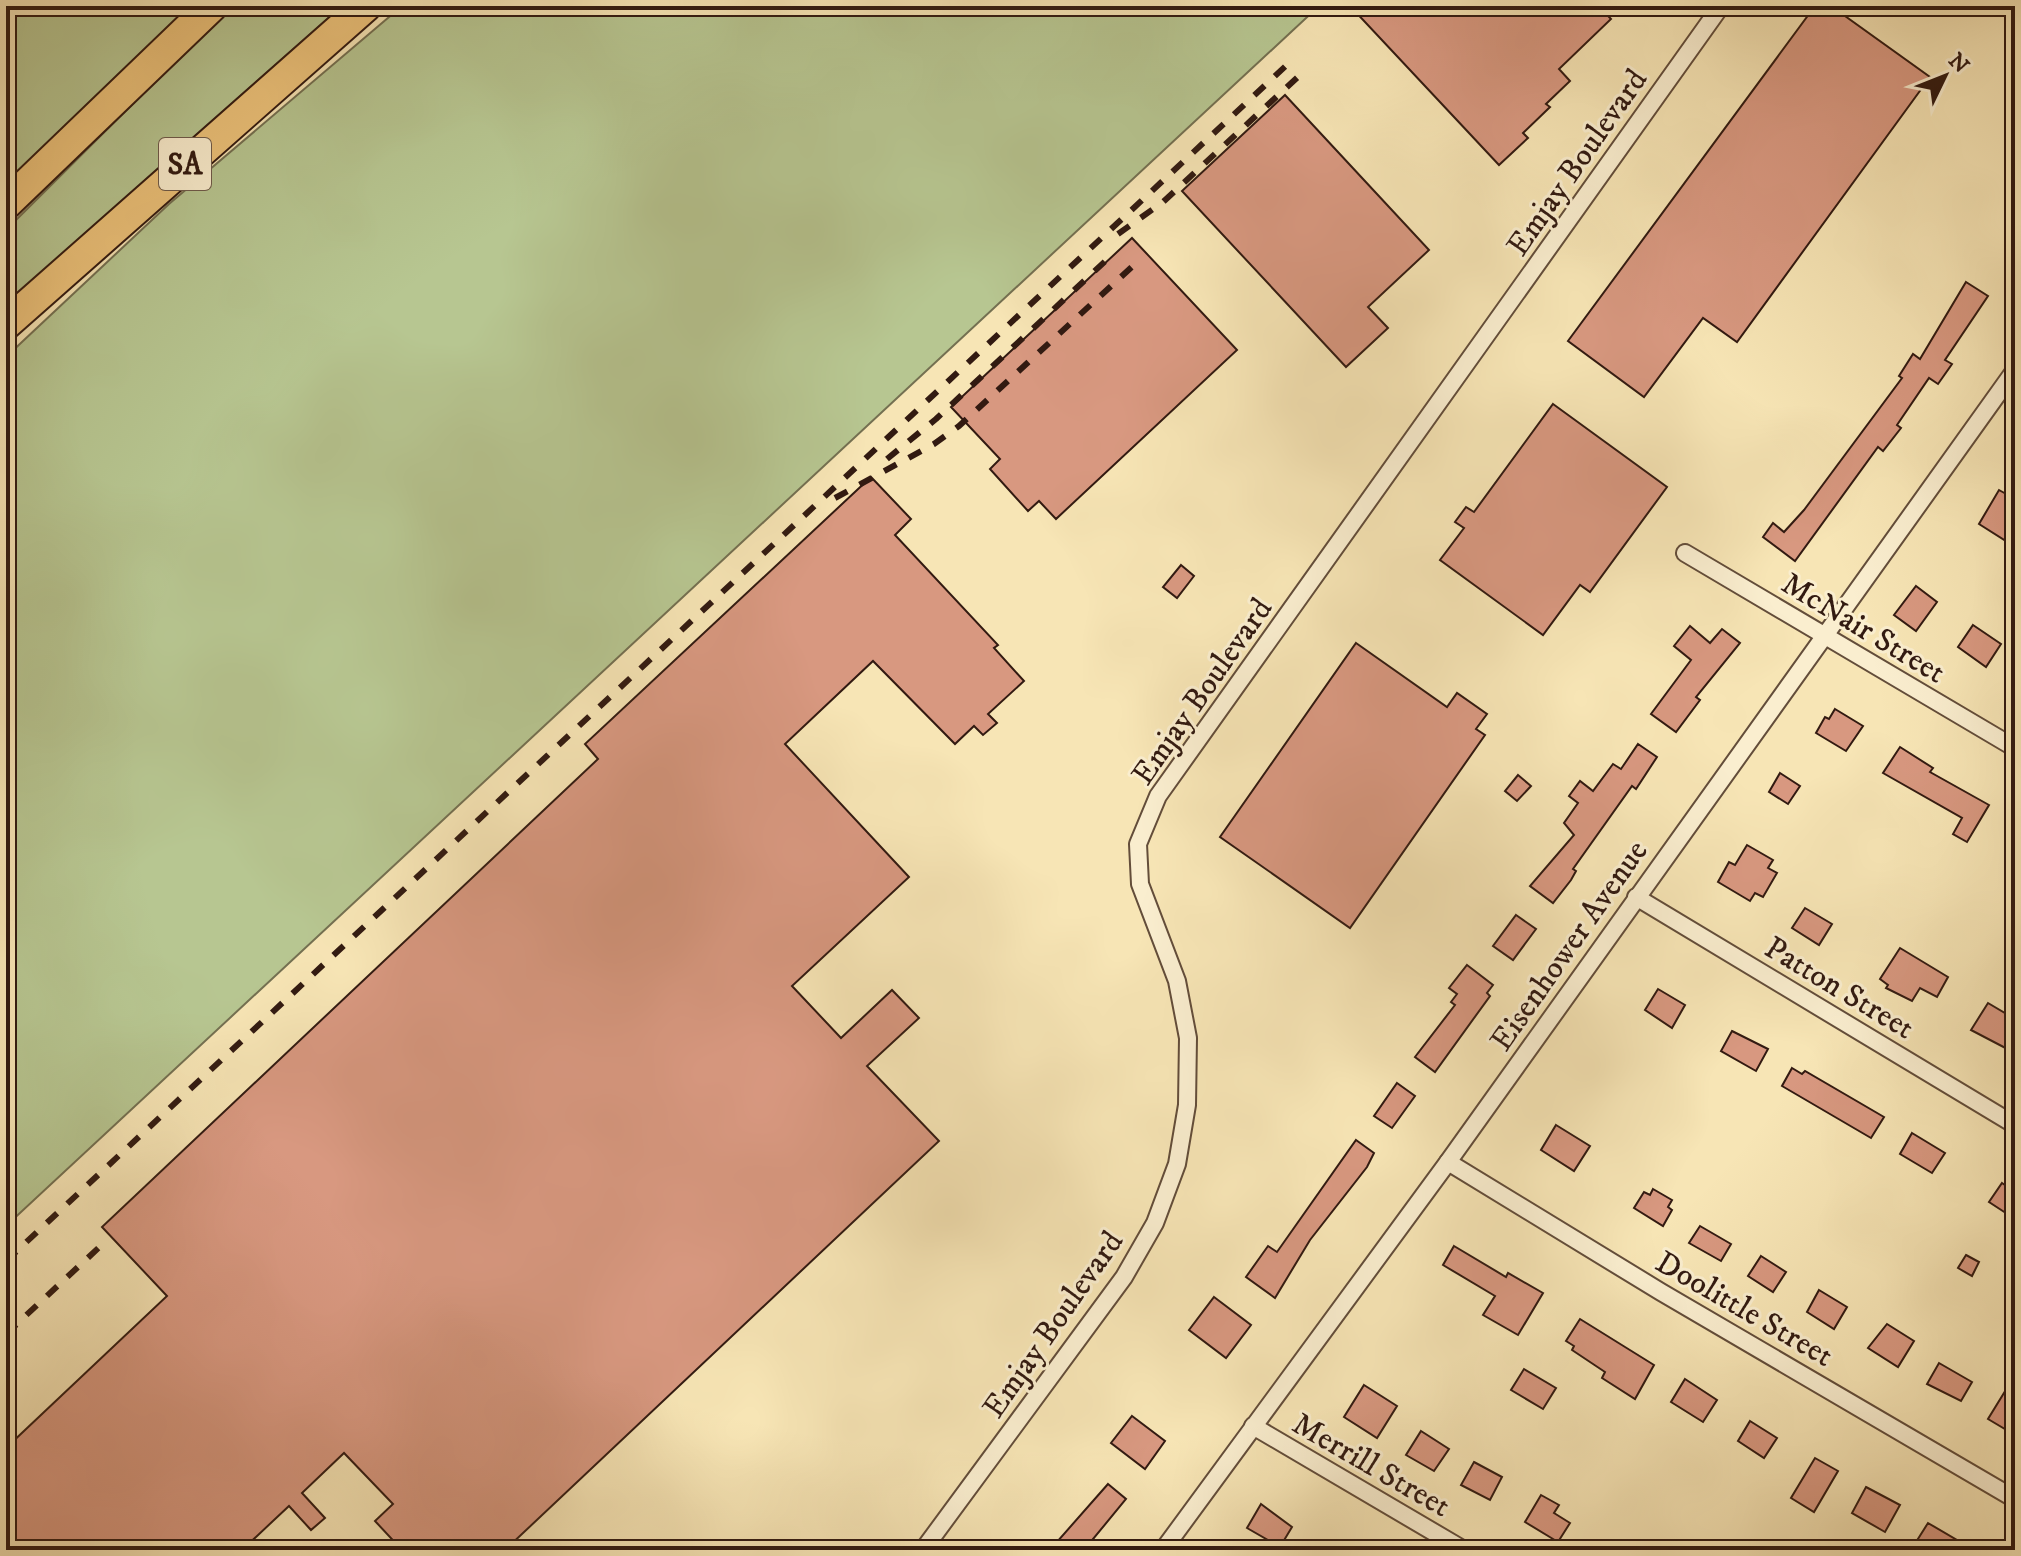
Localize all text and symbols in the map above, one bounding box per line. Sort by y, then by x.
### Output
north arrow [1905,36,1985,116]
text: N [1942,48,1975,79]
street label: Emjay Boulevard [1498,62,1657,264]
road number: SA [159,138,211,190]
street label: McNair Street [1774,564,1952,693]
street label: Emjay Boulevard [1123,591,1282,793]
street label: Eisenhower Avenue [1482,833,1657,1059]
street label: Patton Street [1757,928,1921,1049]
street label: Emjay Boulevard [974,1224,1133,1426]
street label: Doolittle Street [1648,1243,1840,1377]
street label: Merrill Street [1285,1404,1457,1527]

